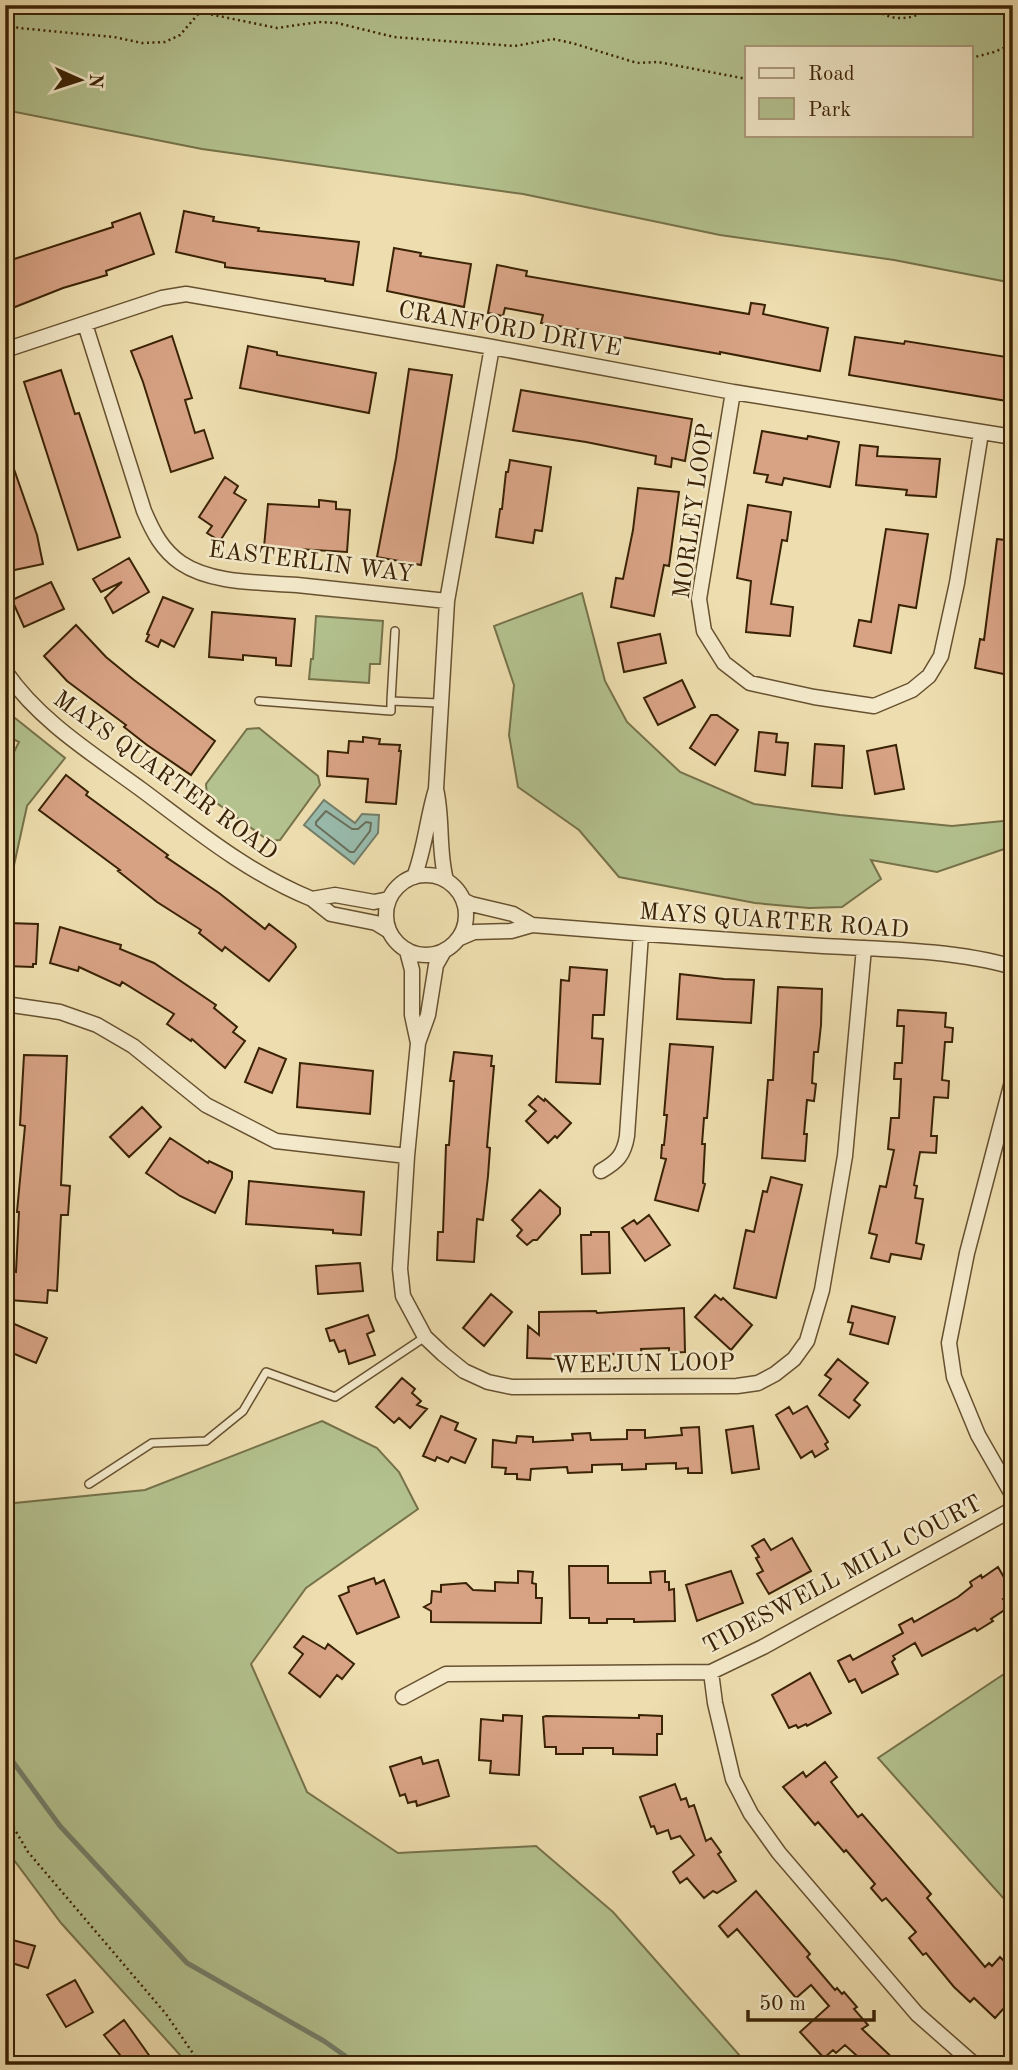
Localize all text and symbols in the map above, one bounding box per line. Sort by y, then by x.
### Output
north arrow [46,46,116,116]
legend [745,46,972,136]
text: Road [808,64,855,85]
text: N [85,73,104,89]
text: Park [808,100,851,121]
street label: CRANFORD DRIVE [396,299,623,361]
street label: MORLEY LOOP [671,422,719,601]
street label: EASTERLIN WAY [207,538,415,587]
street label: MAYS QUARTER ROAD [48,687,281,866]
street label: MAYS QUARTER ROAD [638,901,910,943]
street label: WEEJUN LOOP [553,1351,735,1379]
street label: TIDESWELL MILL COURT [700,1492,986,1659]
scale bar [748,1979,874,2023]
text: 50 m [759,1994,806,2015]

